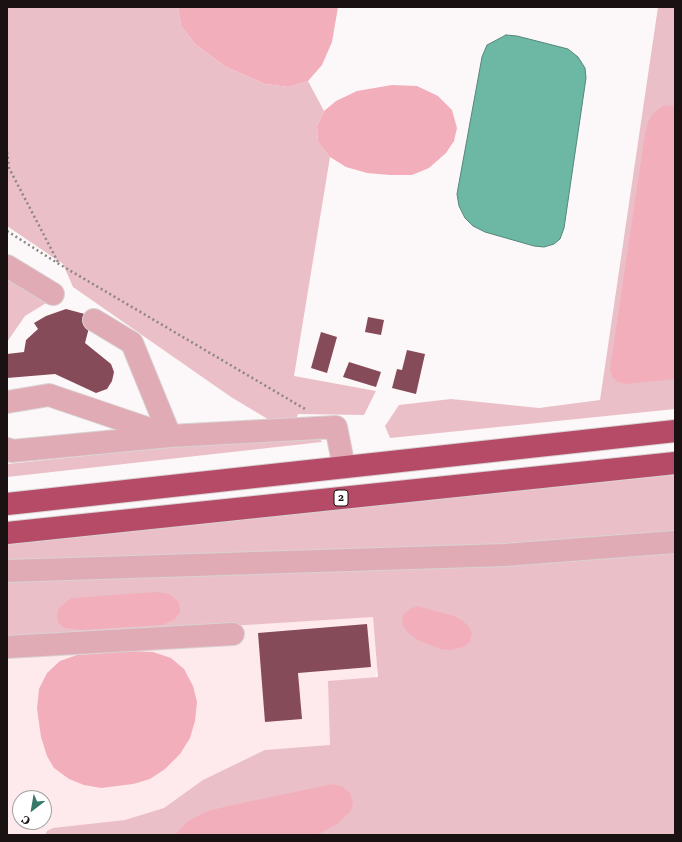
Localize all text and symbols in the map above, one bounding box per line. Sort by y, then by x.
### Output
road number: 2 [334,490,348,506]
north arrow [12,790,52,830]
text: С [19,812,33,827]

